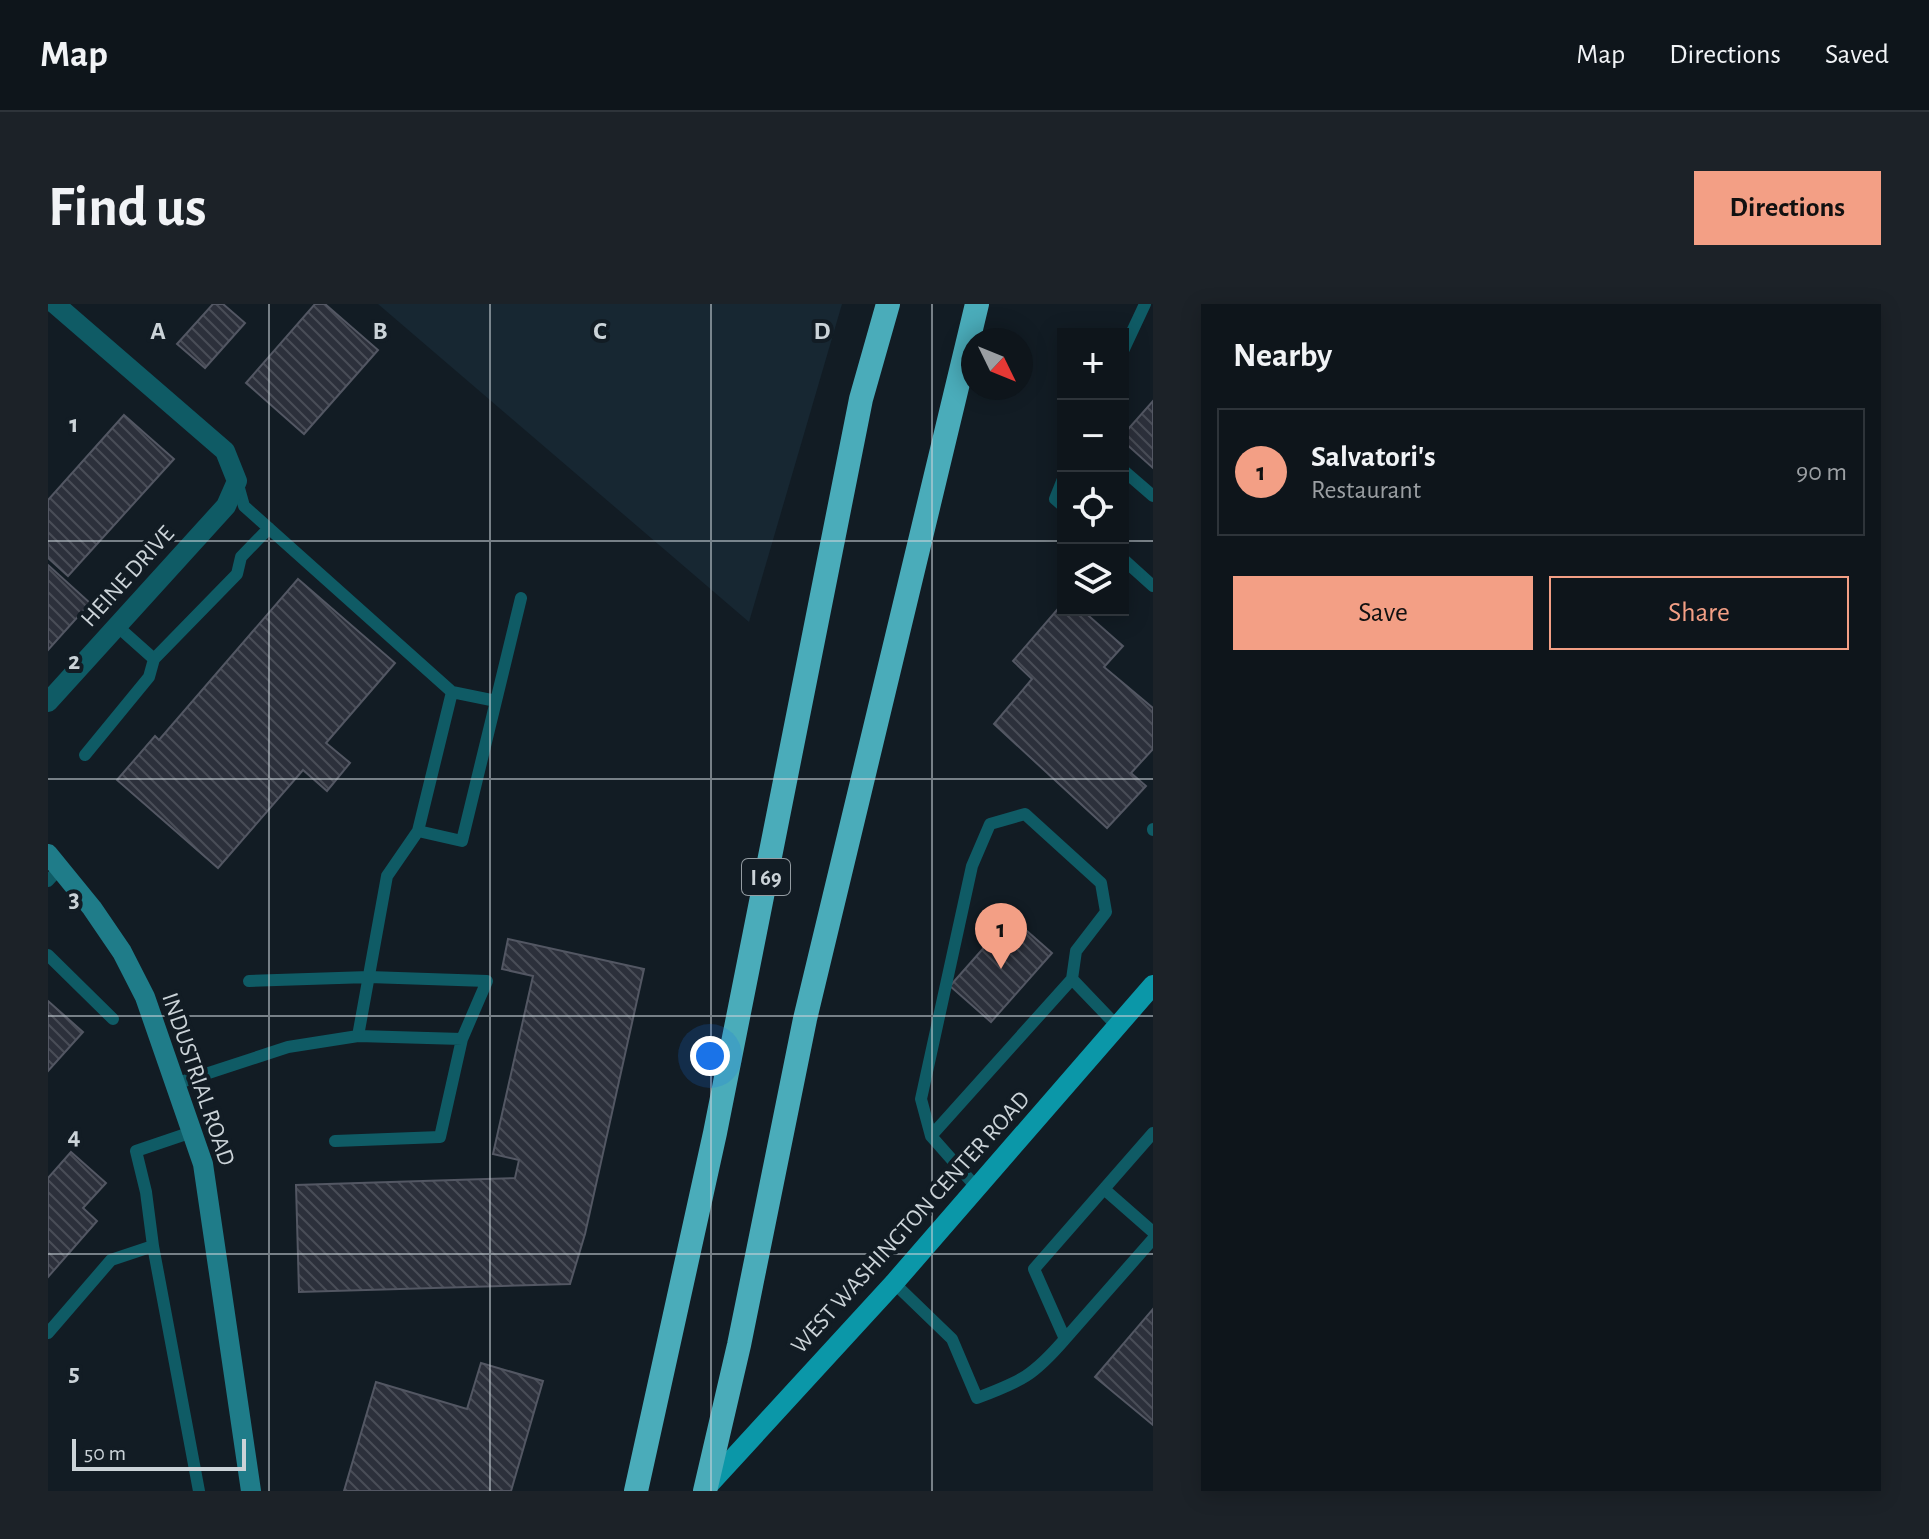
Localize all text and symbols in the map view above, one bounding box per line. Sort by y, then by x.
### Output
text: Map [40,36,108,74]
text: Map [1576,41,1625,69]
text: Directions [1669,41,1781,69]
text: Saved [1825,41,1889,69]
button: Directions [1694,171,1881,245]
text: Find us [48,180,206,236]
text: A [150,318,166,344]
text: B [372,318,388,344]
text: C [593,318,607,344]
text: D [813,318,831,344]
north arrow [961,328,1033,400]
map controls [1057,328,1129,616]
button: + [1057,328,1129,400]
text: Nearby [1233,339,1332,373]
button: − [1057,400,1129,472]
text: 1 [69,411,79,437]
text: Salvatori's [1311,442,1435,472]
text: 1 [1256,459,1266,485]
text: 90 m [1796,459,1847,485]
button: locate [1057,472,1129,544]
text: Restaurant [1311,477,1421,503]
street label: HEINE DRIVE [77,521,179,632]
button: layers [1057,544,1129,616]
button: Save [1233,576,1533,650]
button: Share [1549,576,1849,650]
text: 2 [68,648,80,674]
road number: I 69 [742,859,790,895]
text: 3 [68,886,80,912]
pin: 1 [975,903,1027,969]
street label: INDUSTRIAL ROAD [157,990,239,1169]
your location [690,1036,730,1076]
street label: WEST WASHINGTON CENTER ROAD [787,1087,1035,1358]
text: 4 [67,1123,81,1149]
text: 5 [68,1360,80,1386]
scale bar [72,1435,246,1471]
text: 50 m [84,1442,126,1464]

